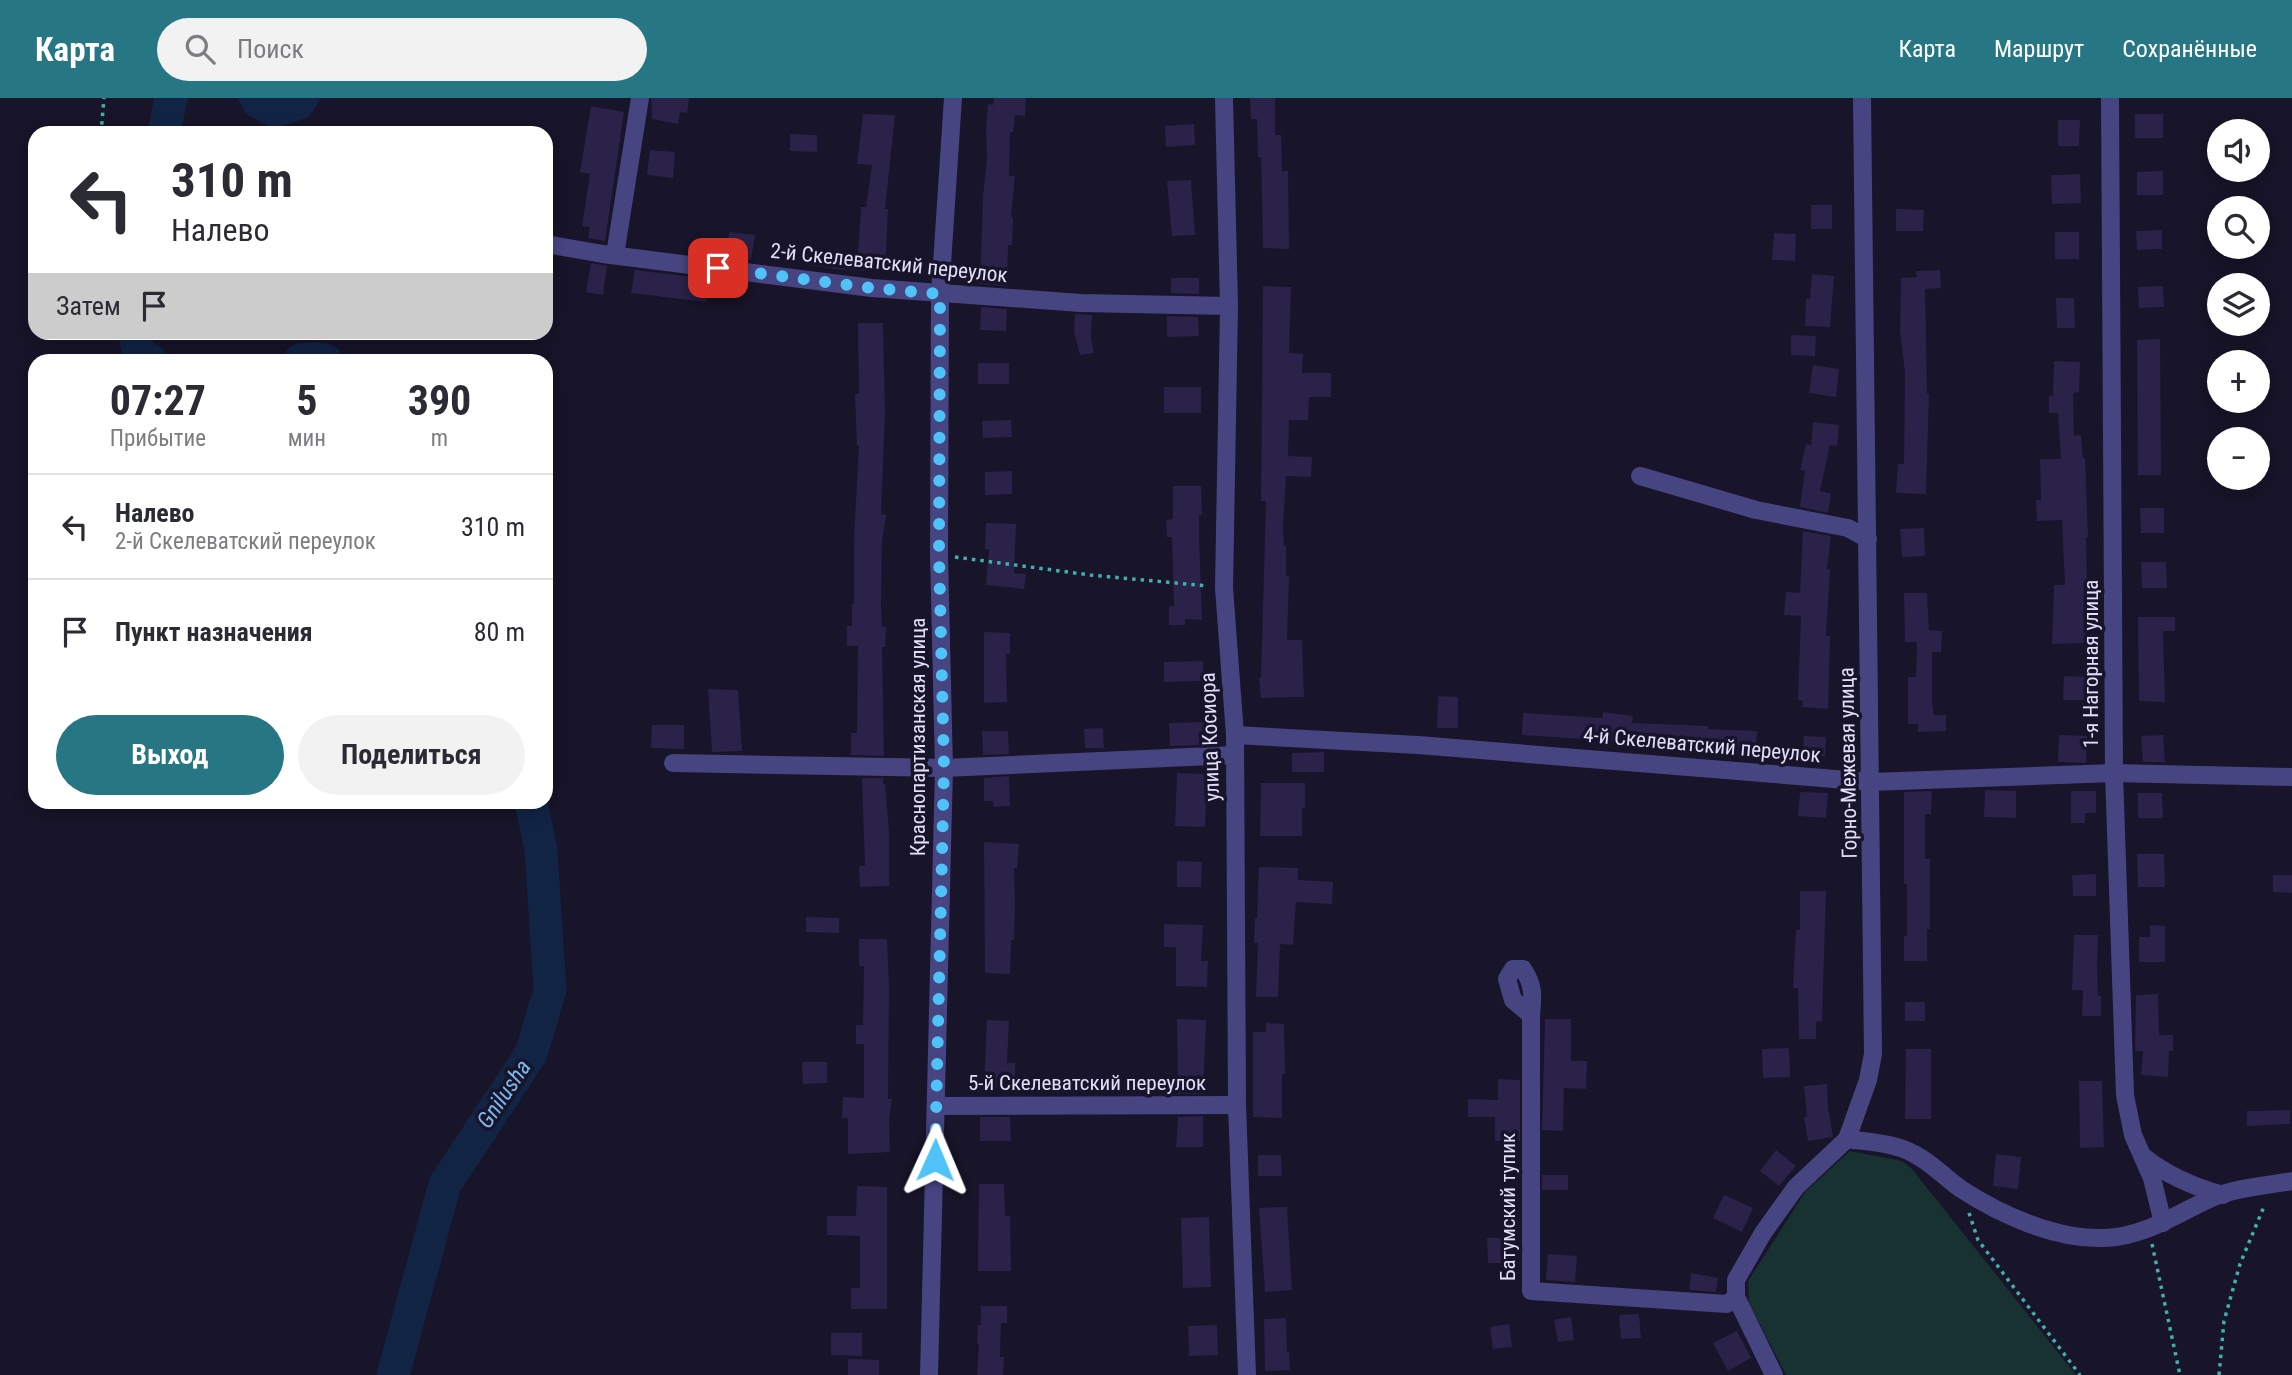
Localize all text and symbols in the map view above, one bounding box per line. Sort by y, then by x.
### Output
search box [157,18,647,81]
text: Карта [35,30,115,69]
icon: search [181,30,219,68]
text: Поиск [237,34,304,64]
text: Карта [1899,35,1956,63]
text: Маршрут [1994,35,2084,63]
text: Сохранённые [2122,35,2257,63]
map controls [2207,119,2270,490]
button: sound [2207,119,2270,182]
text: 310 m [171,152,293,209]
icon: left [56,154,147,245]
button: search [2207,196,2270,259]
text: Налево [171,211,270,249]
pin [688,238,748,298]
street label: 2-й Скелеватский переулок [769,239,1009,287]
icon: arrive [699,249,737,287]
button: layers [2207,273,2270,336]
icon: arrive [135,287,173,325]
text: Затем [56,291,121,321]
button: + [2207,350,2270,413]
text: 07:27 [110,376,206,425]
text: 5 [296,376,317,425]
text: 390 [408,376,471,425]
text: Прибытие [110,425,206,452]
text: мин [288,425,326,452]
text: m [431,425,448,452]
button: − [2207,427,2270,490]
text: Налево [115,498,195,528]
icon: left [56,508,94,546]
text: 310 m [461,512,525,542]
text: 2-й Скелеватский переулок [115,528,376,555]
street label: 1-я Нагорная улица [2079,580,2103,748]
icon: arrive [56,613,94,651]
text: Пункт назначения [115,617,313,647]
text: 80 m [474,617,525,647]
street label: Краснопартизанская улица [906,618,930,856]
street label: Горно-Межевая улица [1834,667,1862,859]
street label: улица Косиора [1196,672,1224,802]
button: Выход [56,715,284,795]
button: Поделиться [298,715,525,795]
street label: 4-й Скелеватский переулок [1582,723,1822,767]
water label: Gnilusha [471,1055,537,1133]
street label: 5-й Скелеватский переулок [968,1071,1206,1095]
position arrow [898,1123,972,1197]
street label: Батумский тупик [1496,1133,1520,1281]

